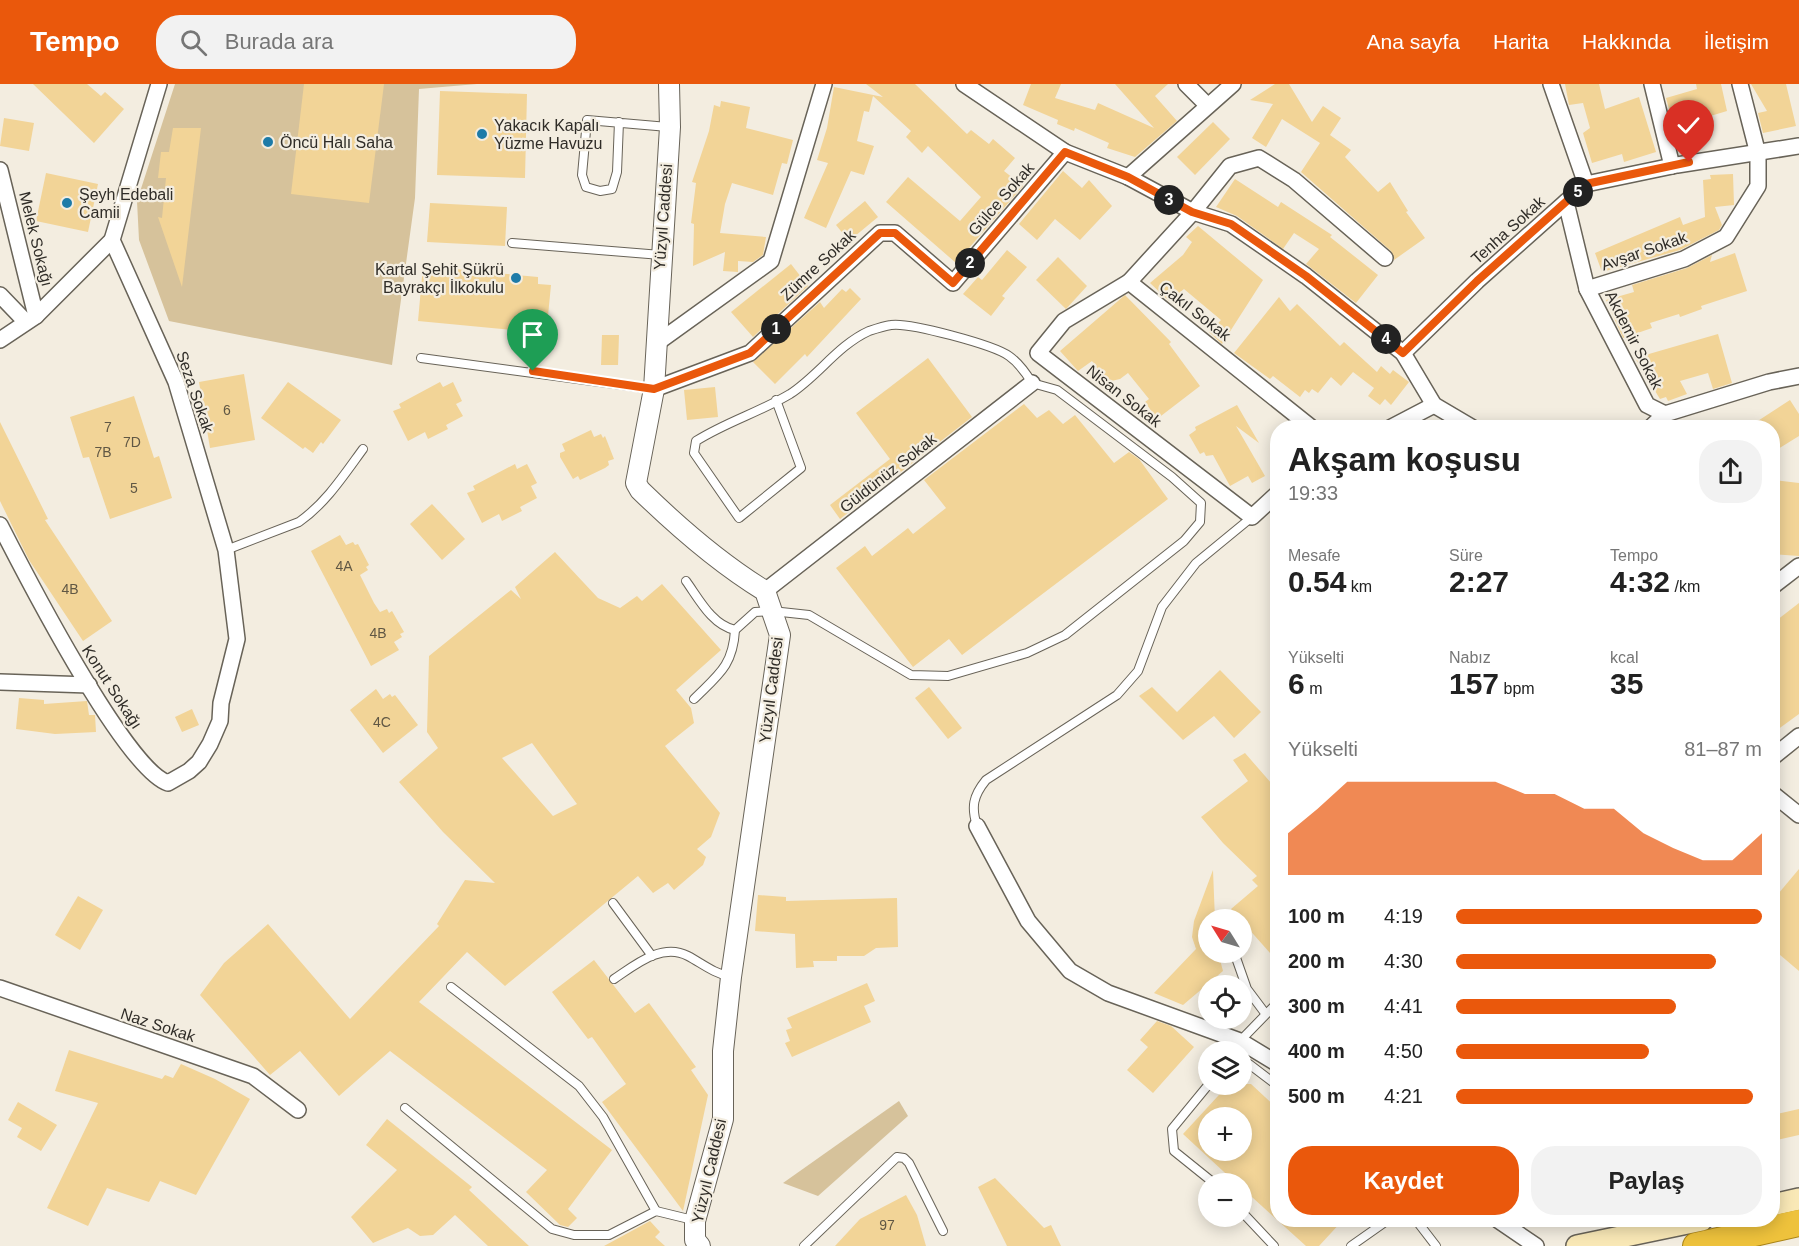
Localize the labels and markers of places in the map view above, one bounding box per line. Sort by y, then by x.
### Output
pin [1663,100,1714,162]
place label: Yakacık Kapalı Yüzme Havuzu [494,117,603,152]
marker: Yakacık Kapalı Yüzme Havuzu [475,127,489,141]
place label: Öncü Halı Saha [280,134,393,151]
marker: Öncü Halı Saha [261,135,275,149]
pin: 5 [1563,177,1593,207]
pin: 3 [1154,185,1184,215]
place label: Şeyh Edebali Camii [79,186,173,221]
marker: Şeyh Edebali Camii [60,196,74,210]
pin: 2 [955,248,985,278]
place label: Kartal Şehit Şükrü Bayrakçı İlkokulu [375,261,504,296]
marker: Kartal Şehit Şükrü Bayrakçı İlkokulu [509,271,523,285]
pin [507,309,558,371]
pin: 1 [761,314,791,344]
pin: 4 [1371,324,1401,354]

